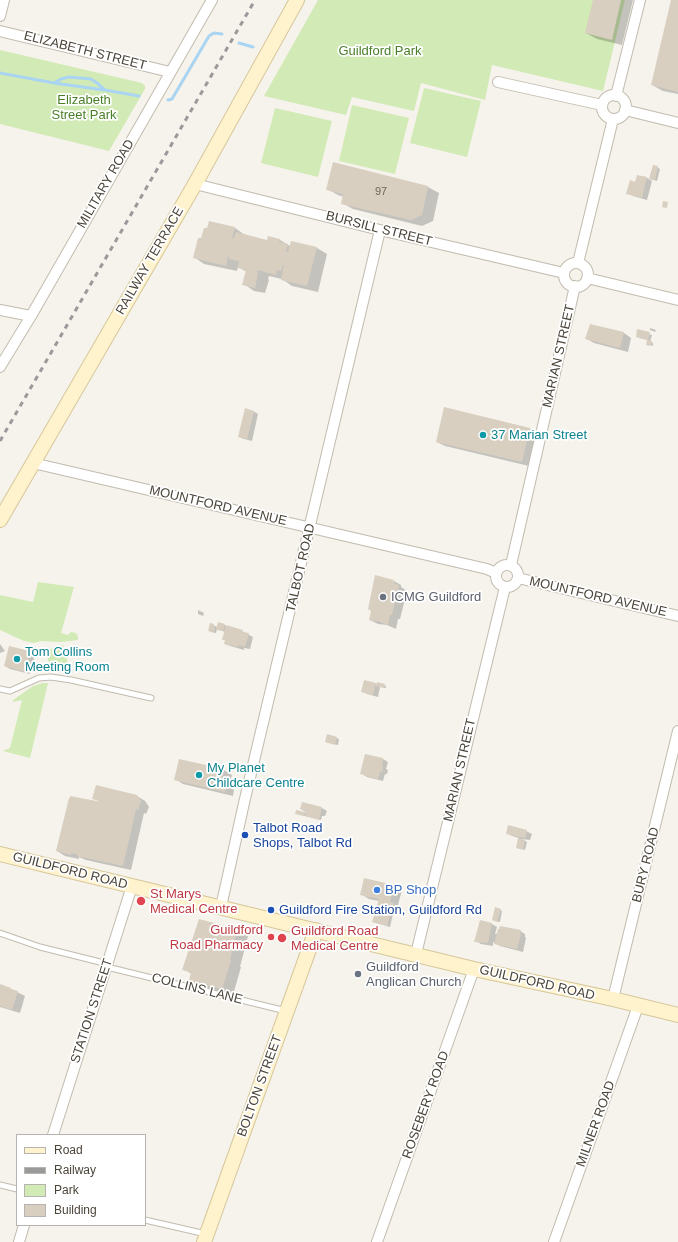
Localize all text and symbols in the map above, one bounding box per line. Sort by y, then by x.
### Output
street label: ELIZABETH STREET [22,28,148,74]
park label: Guildford Park [338,43,422,59]
park label: Elizabeth Street Park [51,92,117,123]
street label: MILITARY ROAD [74,137,138,231]
house number: 97 [375,185,387,199]
street label: RAILWAY TERRACE [113,204,187,318]
street label: BURSILL STREET [324,208,434,250]
street label: MARIAN STREET [540,303,578,409]
place label: 37 Marian Street [491,427,587,443]
marker: 37 Marian Street [478,430,488,440]
street label: MOUNTFORD AVENUE [148,483,288,529]
street label: TALBOT ROAD [283,522,319,614]
street label: MOUNTFORD AVENUE [528,574,668,620]
place label: ICMG Guildford [391,589,481,605]
marker: ICMG Guildford [378,592,388,602]
place label: Tom Collins Meeting Room [25,644,110,675]
marker: Tom Collins Meeting Room [12,654,22,664]
street label: MARIAN STREET [441,717,479,823]
place label: My Planet Childcare Centre [207,760,305,791]
marker: My Planet Childcare Centre [194,770,204,780]
place label: Talbot Road Shops, Talbot Rd [253,820,352,851]
street label: BURY ROAD [629,826,663,904]
marker: Talbot Road Shops, Talbot Rd [240,830,250,840]
street label: GUILDFORD ROAD [11,849,129,893]
place label: BP Shop [385,882,436,898]
marker: BP Shop [372,885,382,895]
place label: St Marys Medical Centre [150,886,237,917]
marker: St Marys Medical Centre [135,895,147,907]
place label: Guildford Fire Station, Guildford Rd [279,902,482,918]
marker: Guildford Fire Station, Guildford Rd [266,905,276,915]
place label: Guildford Road Pharmacy [170,922,263,953]
place label: Guildford Road Medical Centre [291,923,378,954]
marker: Guildford Road Pharmacy [266,932,276,942]
marker: Guildford Road Medical Centre [276,932,288,944]
street label: STATION STREET [68,957,116,1065]
place label: Guildford Anglican Church [366,959,461,990]
street label: GUILDFORD ROAD [478,962,596,1004]
marker: Guildford Anglican Church [353,969,363,979]
street label: COLLINS LANE [150,970,244,1008]
street label: BOLTON STREET [234,1033,286,1139]
street label: ROSEBERY ROAD [399,1049,453,1161]
street label: MILNER ROAD [573,1079,619,1169]
legend [16,1134,146,1226]
text: Road [54,1143,83,1157]
text: Railway [54,1163,96,1177]
text: Park [54,1183,79,1197]
text: Building [54,1203,97,1217]

